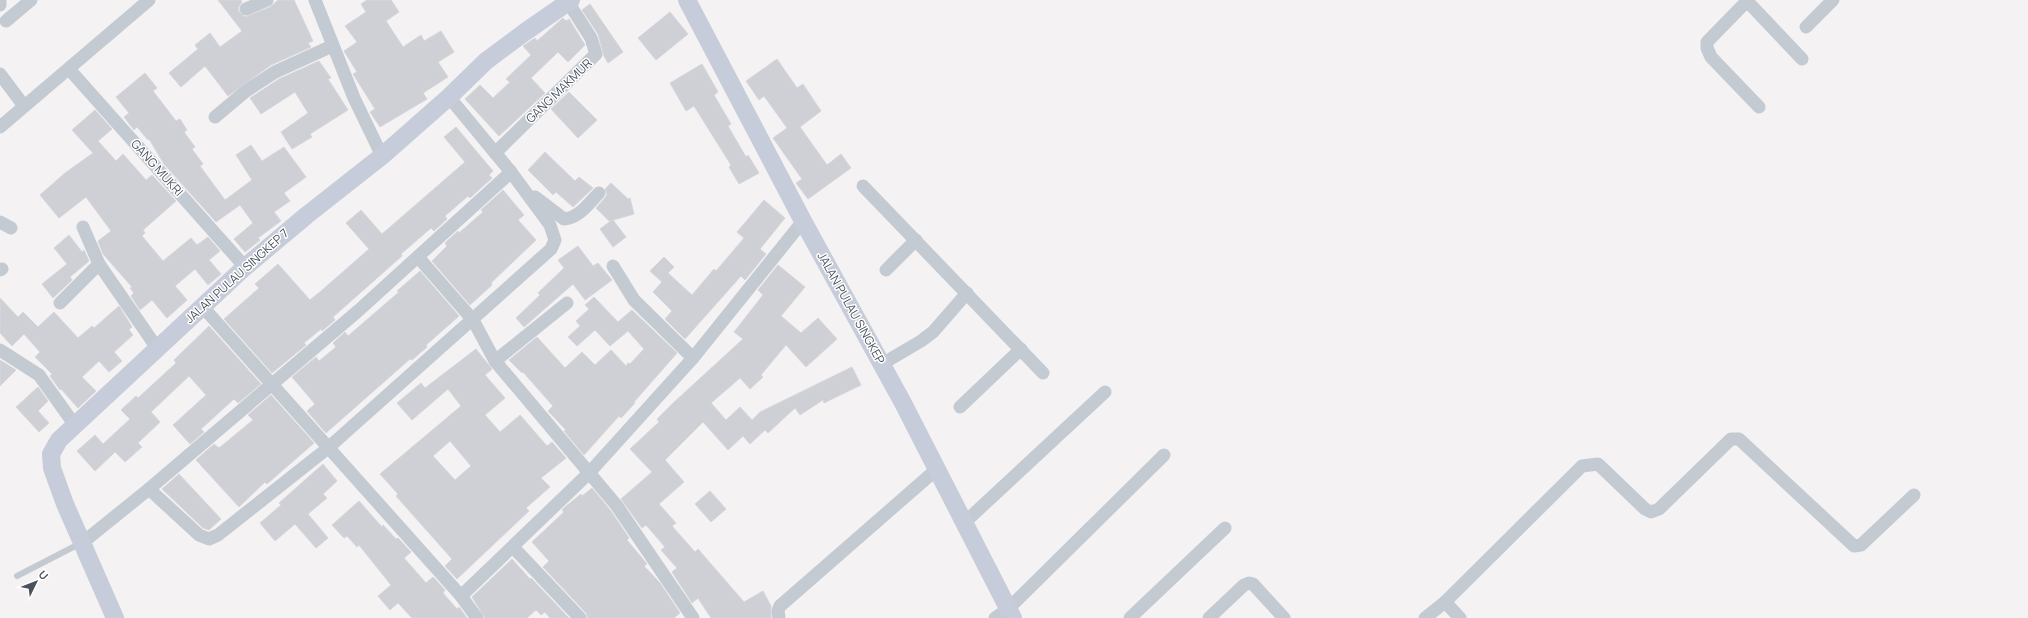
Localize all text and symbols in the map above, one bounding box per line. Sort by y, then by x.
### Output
street label: GANG MAKMUR [522,54,596,127]
street label: GANG MUKRI [127,136,187,200]
street label: JALAN PULAU SINGKEP 7 [181,225,292,327]
street label: JALAN PULAU SINGKEP [814,249,889,367]
north arrow [16,562,56,602]
text: U [35,567,52,583]

